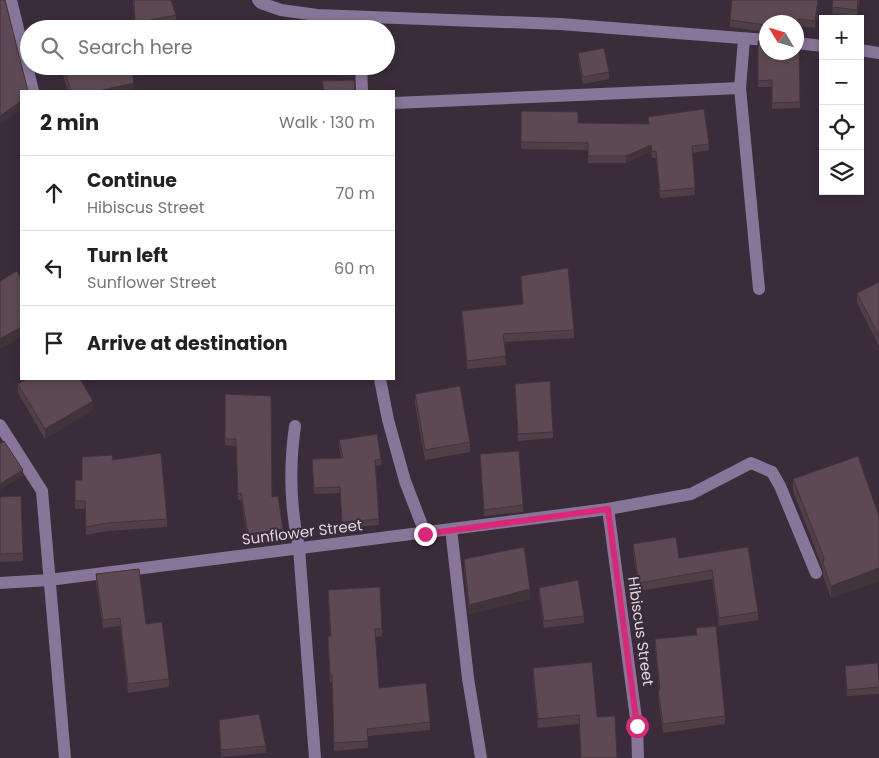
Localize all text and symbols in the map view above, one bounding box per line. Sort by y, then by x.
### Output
north arrow [759,15,804,60]
map controls [819,15,864,195]
button: + [819,15,864,60]
search box [20,20,395,75]
icon: search [38,34,66,62]
text: Search here [78,34,192,61]
button: − [819,60,864,105]
button: locate [819,105,864,150]
text: 2 min [40,108,99,137]
text: Walk · 130 m [279,111,375,134]
button: layers [819,150,864,195]
text: Continue [87,167,177,194]
icon: ahead [40,179,68,207]
text: 70 m [335,182,375,205]
text: Hibiscus Street [87,196,205,219]
text: Turn left [87,242,168,269]
icon: left [40,254,68,282]
text: 60 m [334,257,375,280]
text: Sunflower Street [87,271,216,294]
icon: arrive [40,329,68,357]
text: Arrive at destination [87,330,288,357]
street label: Sunflower Street [240,514,364,550]
route end [414,523,437,546]
street label: Hibiscus Street [623,575,659,687]
route start [626,715,649,738]

